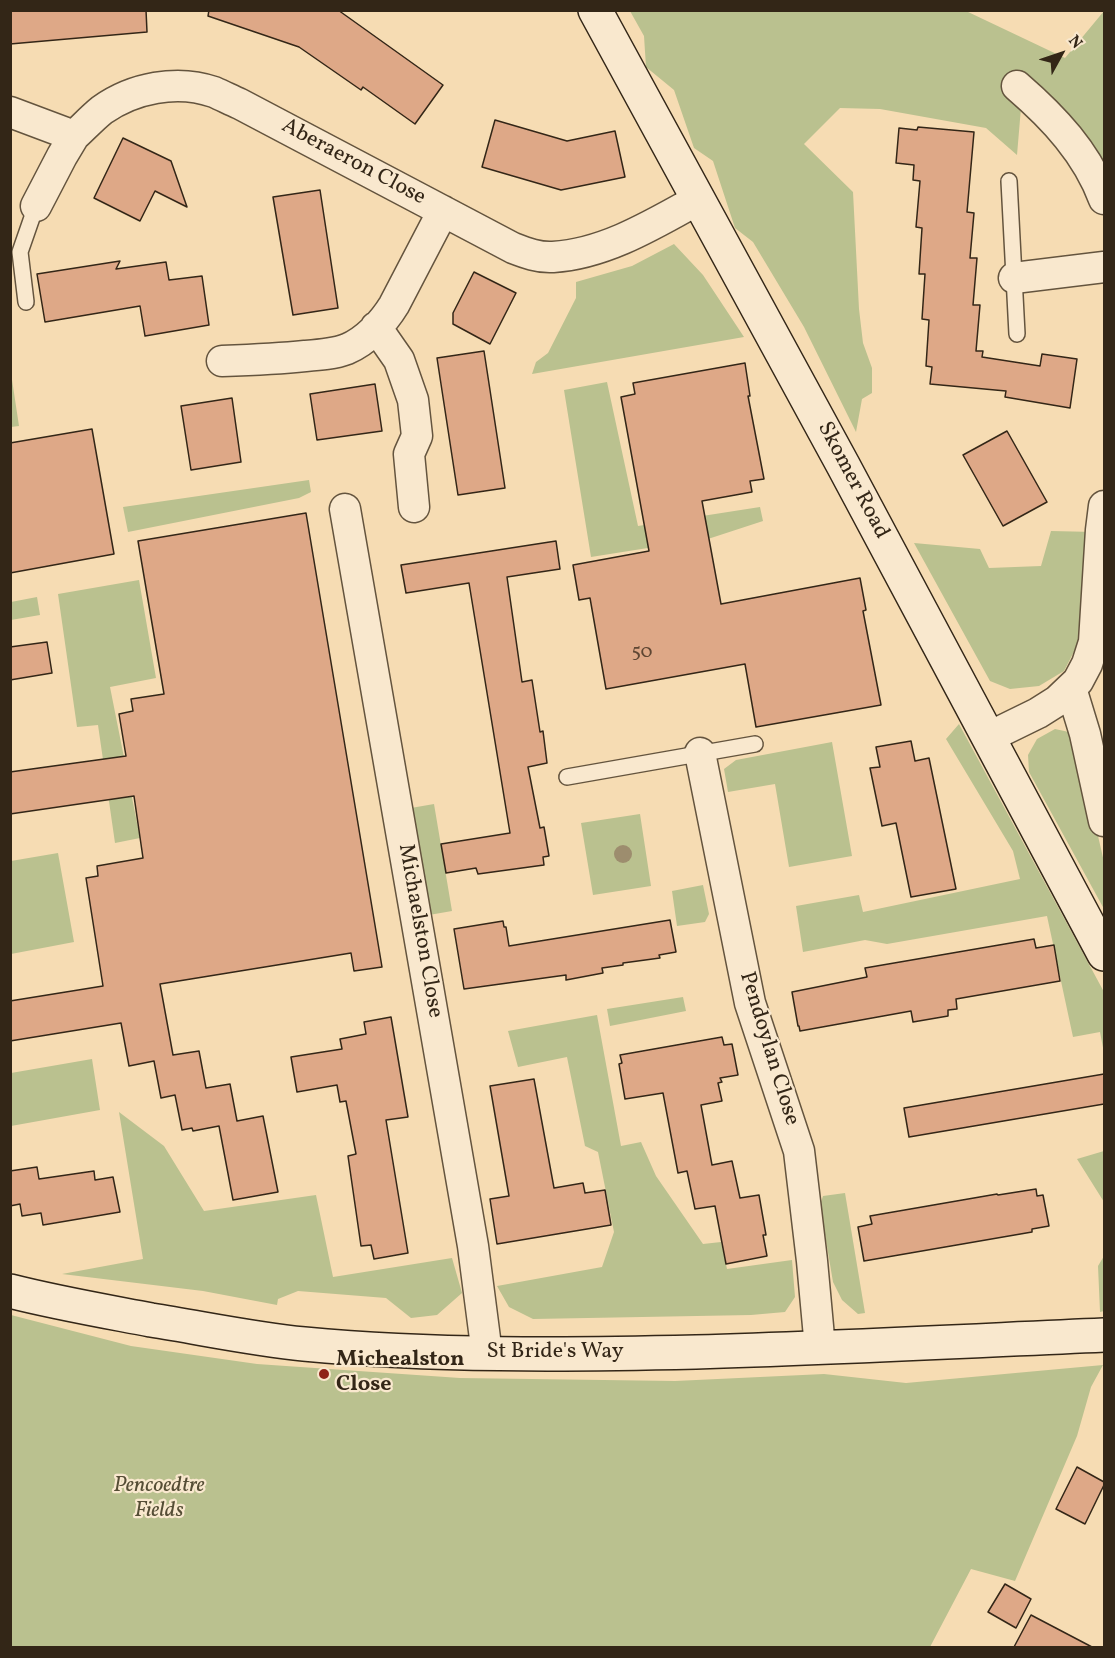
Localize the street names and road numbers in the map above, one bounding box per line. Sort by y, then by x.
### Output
street label: Aberaeron Close [276,114,430,212]
street label: Skomer Road [810,418,894,544]
street label: Michaelston Close [391,842,447,1020]
street label: Pendoylan Close [732,969,804,1129]
street label: St Bride's Way [486,1340,624,1366]

